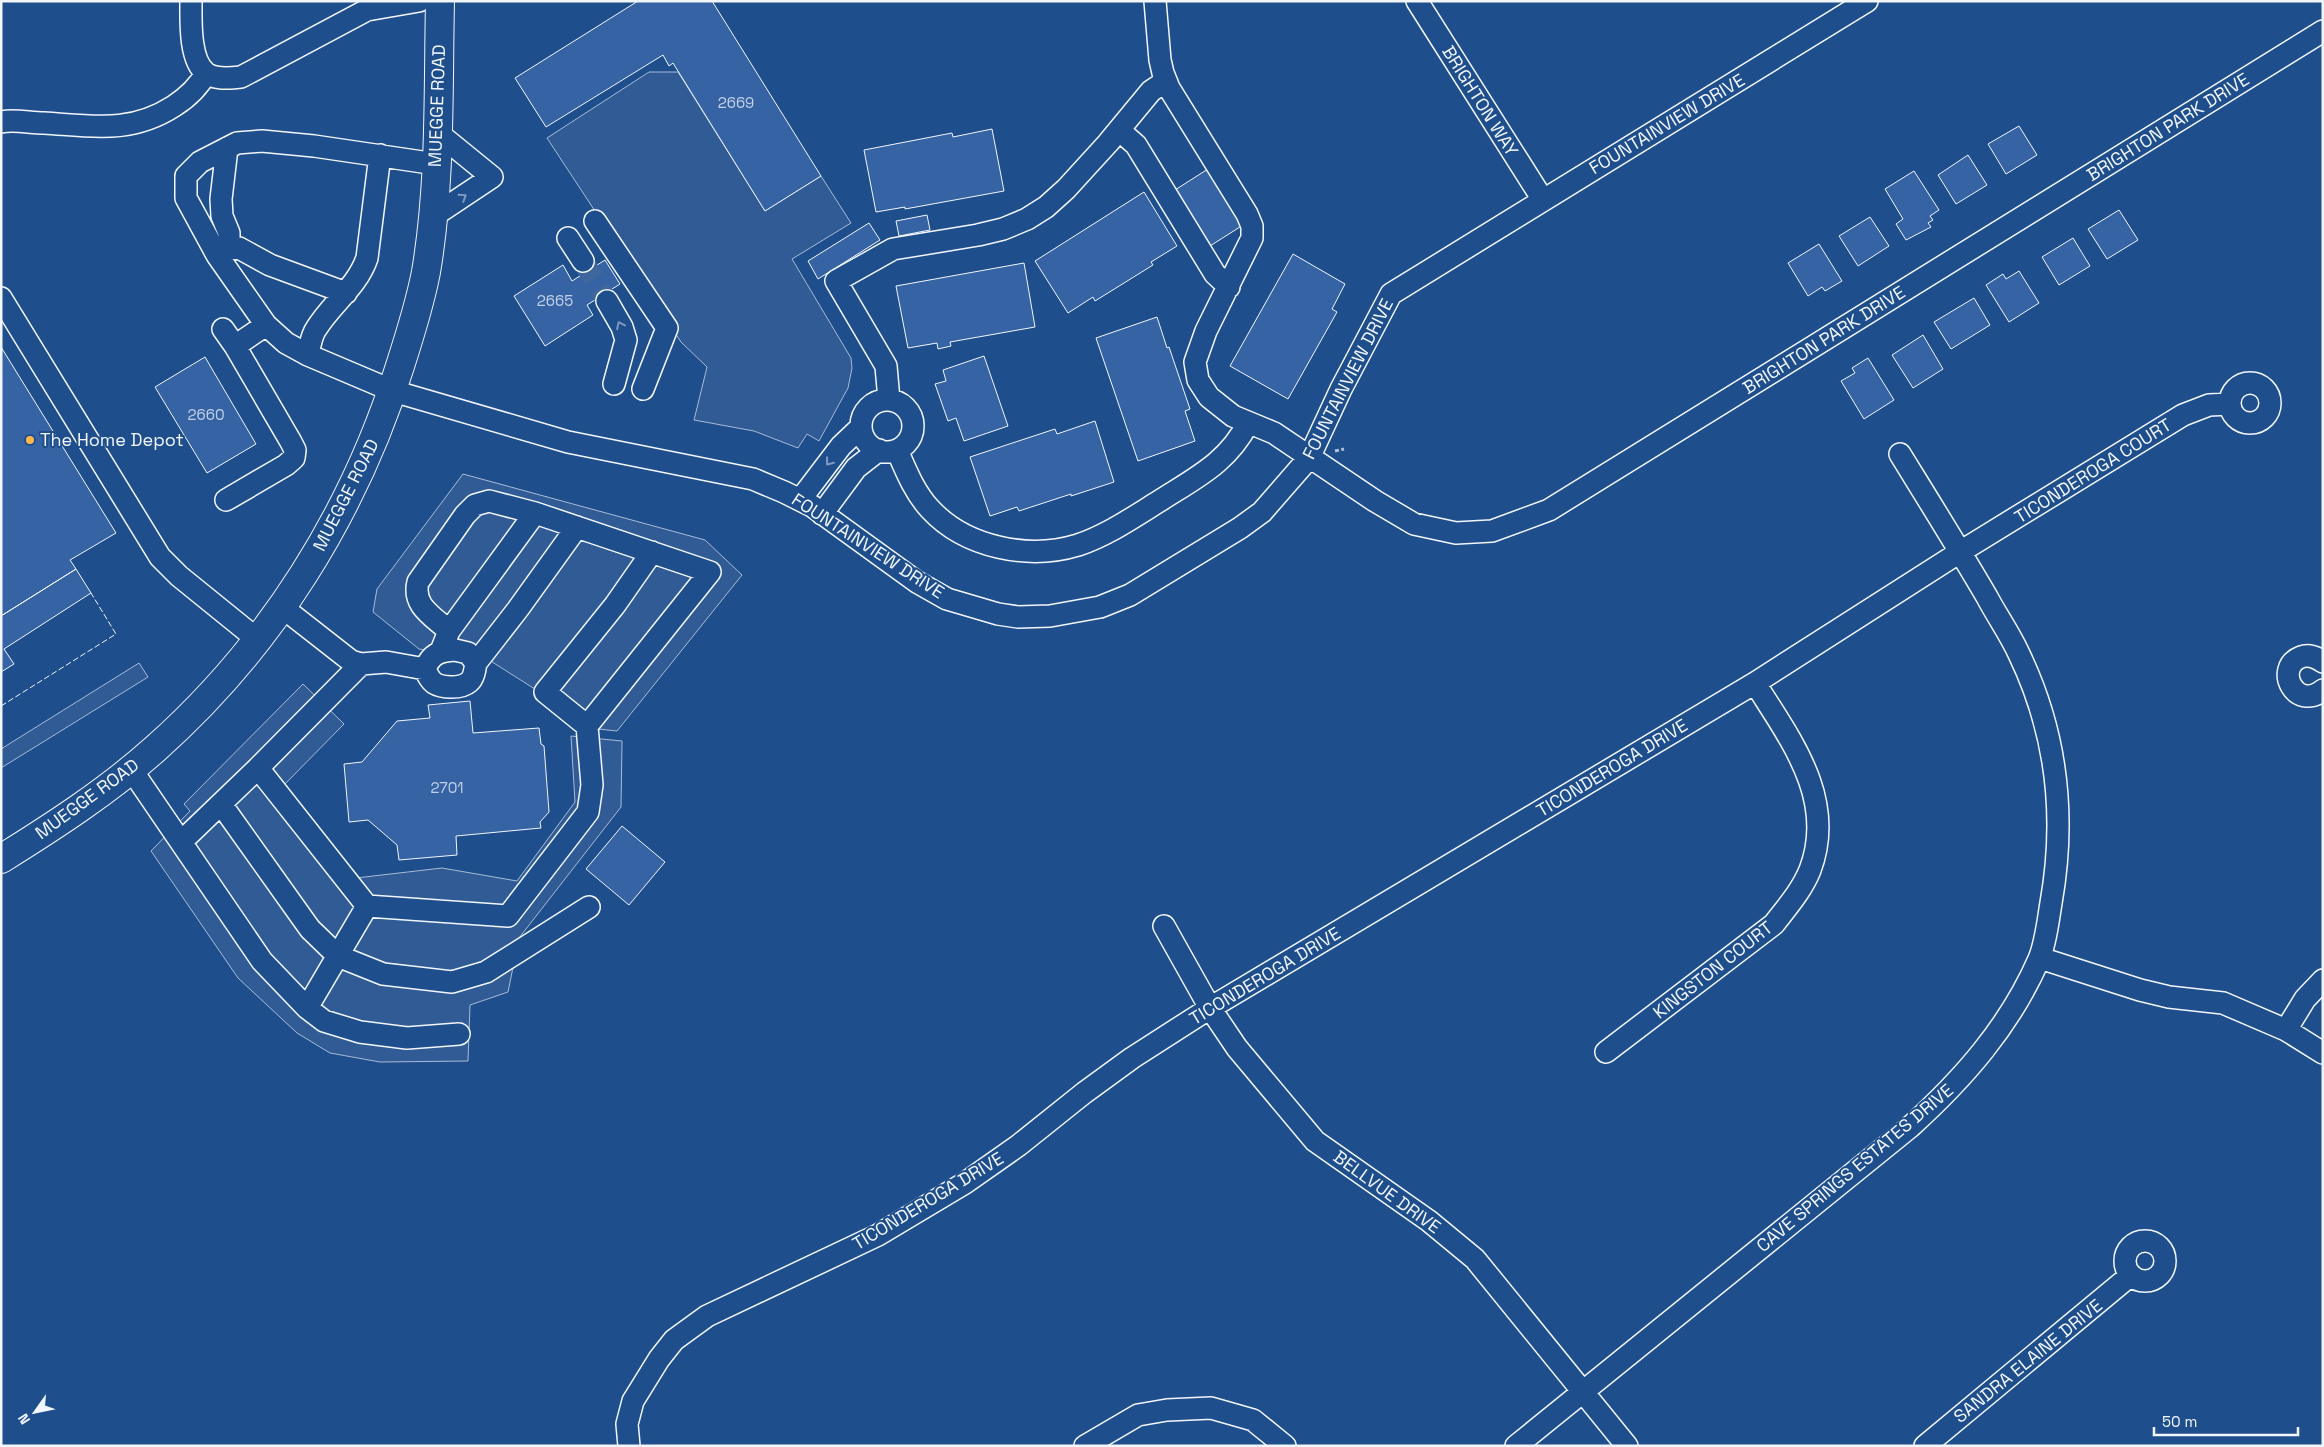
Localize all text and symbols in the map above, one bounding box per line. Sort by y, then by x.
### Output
street label: BRIGHTON WAY [1437,41,1524,160]
street label: MUEGGE ROAD [423,44,450,168]
street label: BRIGHTON PARK DRIVE [2082,67,2253,186]
street label: FOUNTAINVIEW DRIVE [1585,68,1749,179]
house number: 2669 [718,93,754,112]
one-way arrow [457,194,466,204]
street label: BRIGHTON PARK DRIVE [1738,280,1909,399]
house number: 2665 [537,291,573,310]
street label: FOUNTAINVIEW DRIVE [1297,295,1398,463]
one-way arrow [616,321,626,330]
house number: 2660 [187,405,225,424]
street label: TICONDEROGA COURT [2010,413,2176,528]
place label: The Home Depot [40,428,184,451]
marker: The Home Depot [24,434,36,446]
street label: MUEGGE ROAD [307,435,384,555]
one-way arrow [826,456,834,465]
street label: FOUNTAINVIEW DRIVE [788,488,949,604]
street label: TICONDEROGA DRIVE [1532,713,1692,822]
street label: MUEGGE ROAD [30,753,143,844]
house number: 2701 [430,778,464,797]
street label: KINGSTON COURT [1648,915,1778,1024]
street label: TICONDEROGA DRIVE [1185,921,1345,1030]
street label: CAVE SPRINGS ESTATES DRIVE [1752,1078,1958,1257]
street label: BELLVUE DRIVE [1329,1145,1445,1238]
street label: TICONDEROGA DRIVE [848,1146,1008,1255]
street label: SANDRA ELAINE DRIVE [1949,1294,2107,1428]
north arrow [10,1387,60,1437]
scale bar [2154,1404,2298,1436]
text: N [14,1410,34,1428]
text: 50 m [2162,1412,2197,1431]

